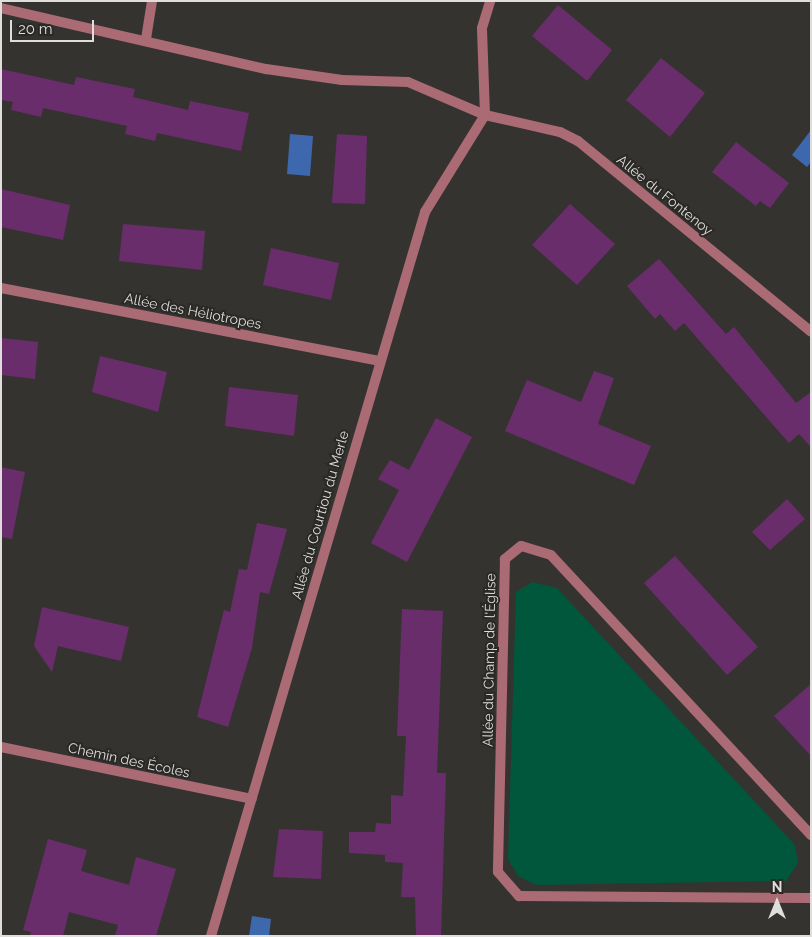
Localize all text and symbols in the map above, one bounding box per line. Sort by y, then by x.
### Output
scale bar [12,10,96,42]
text: 20 m [18,20,53,38]
street label: Allée du Fontenoy [614,151,716,239]
street label: Allée des Héliotropes [123,289,263,333]
street label: Allée du Courtiou du Merle [288,429,352,601]
street label: Allée du Champ de l'Église [479,573,499,747]
street label: Chemin des Écoles [67,739,191,781]
north arrow [752,877,802,927]
text: N [772,879,782,895]

